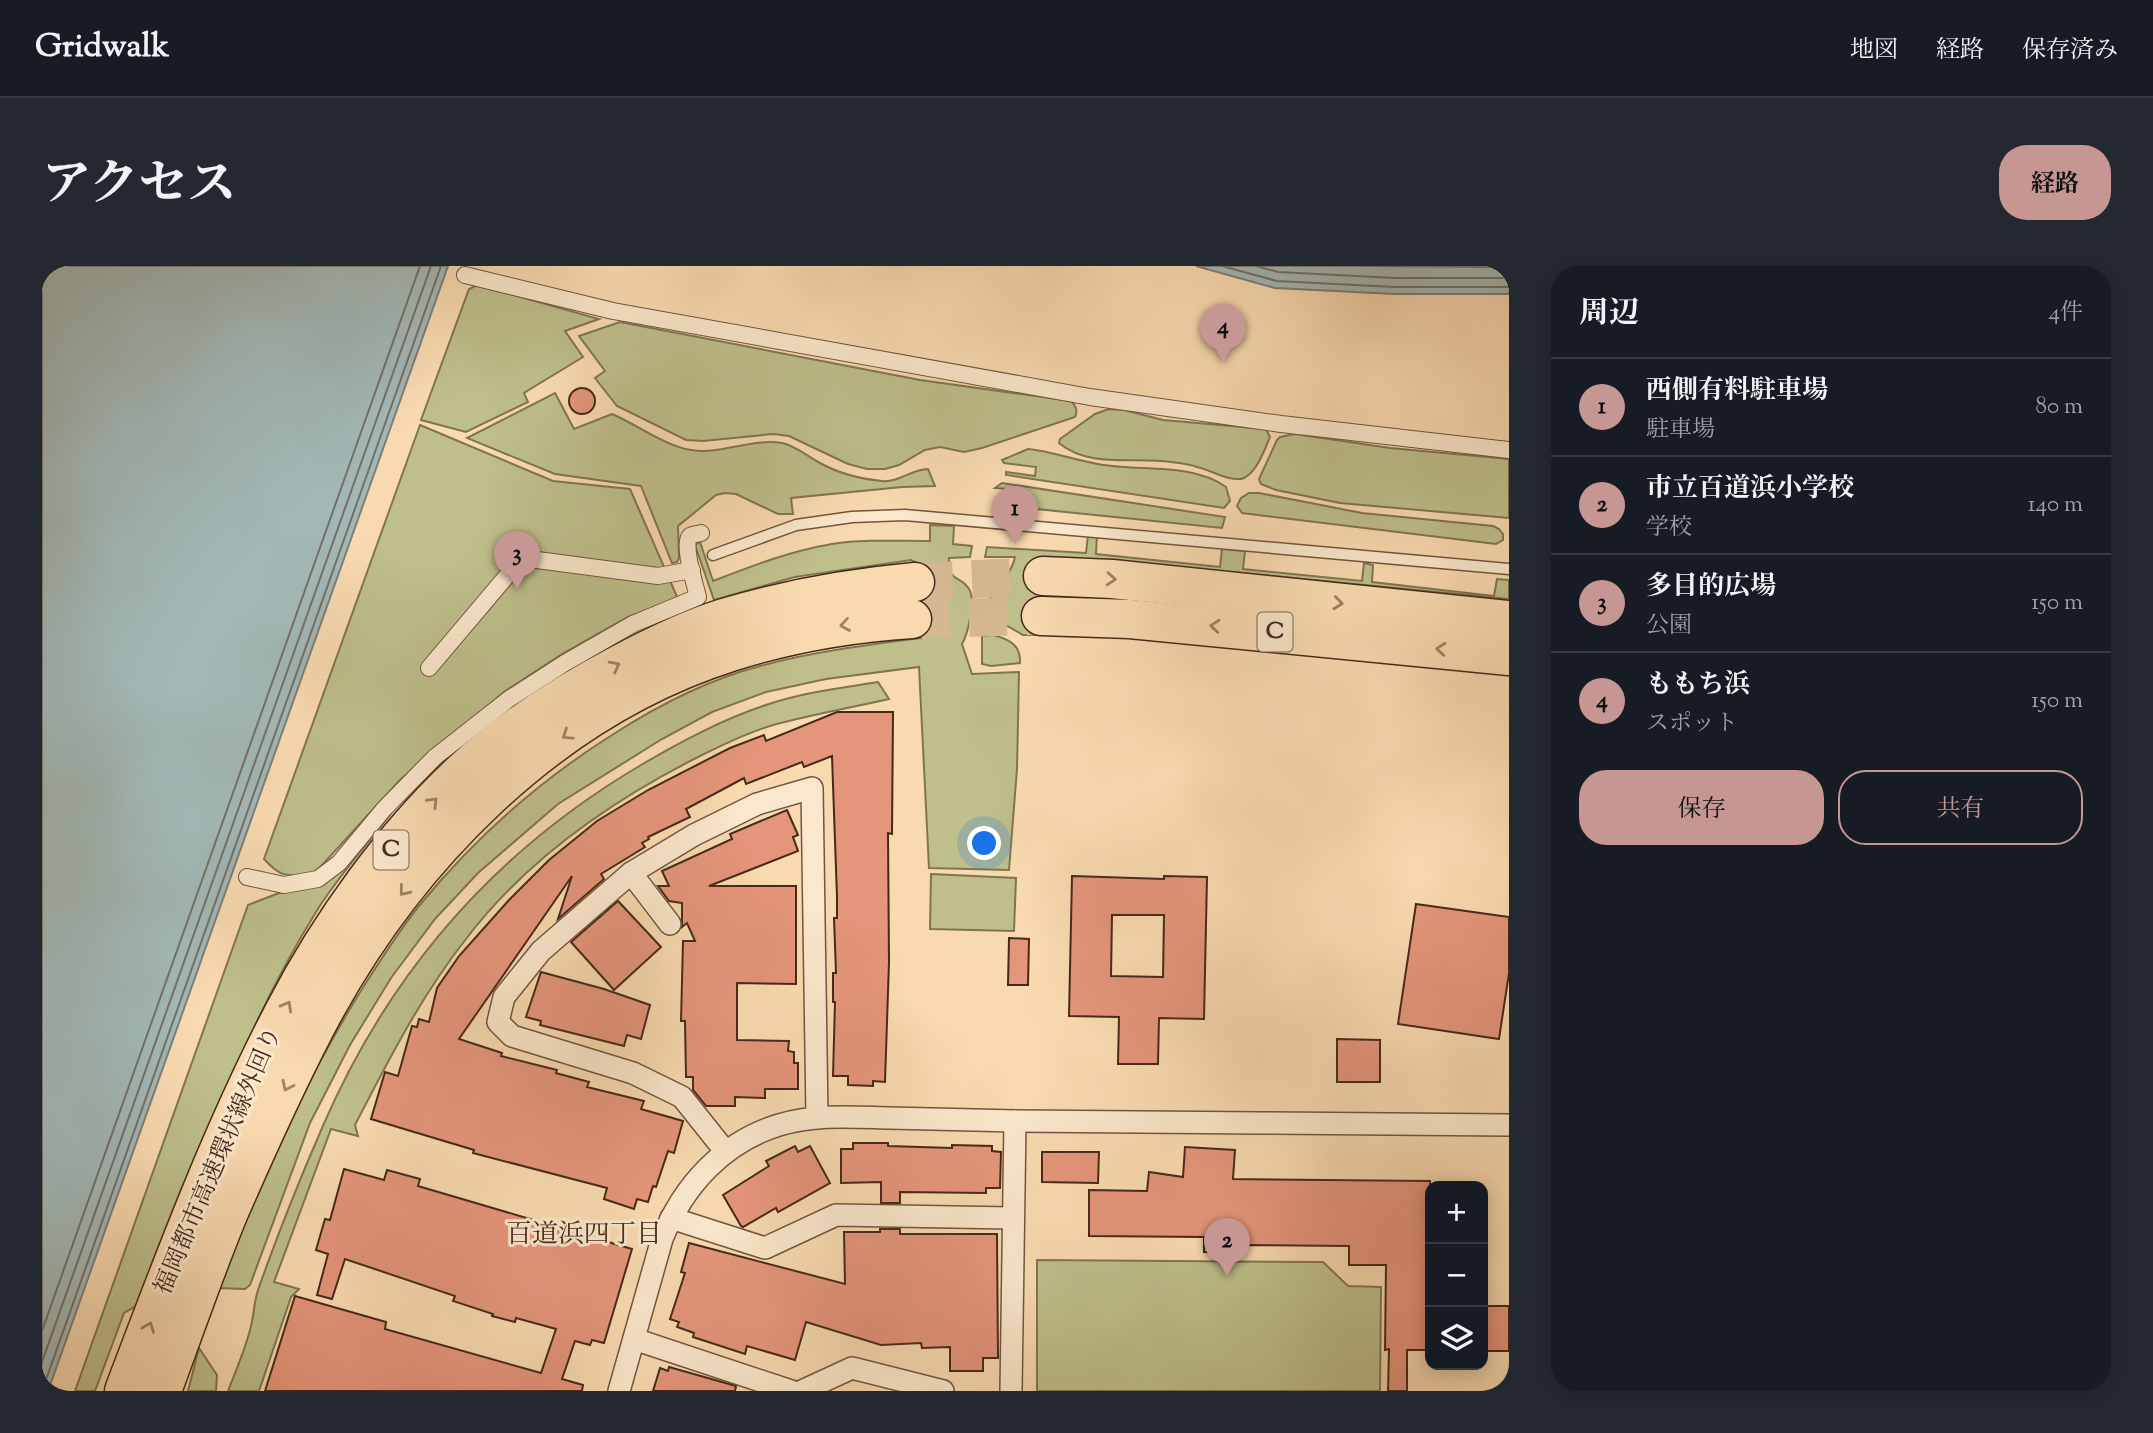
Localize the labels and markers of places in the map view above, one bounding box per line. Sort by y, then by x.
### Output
pin: 4 [1200,304,1246,362]
pin: 1 [992,486,1038,544]
pin: 3 [494,531,540,589]
pin: 2 [1204,1218,1250,1276]

